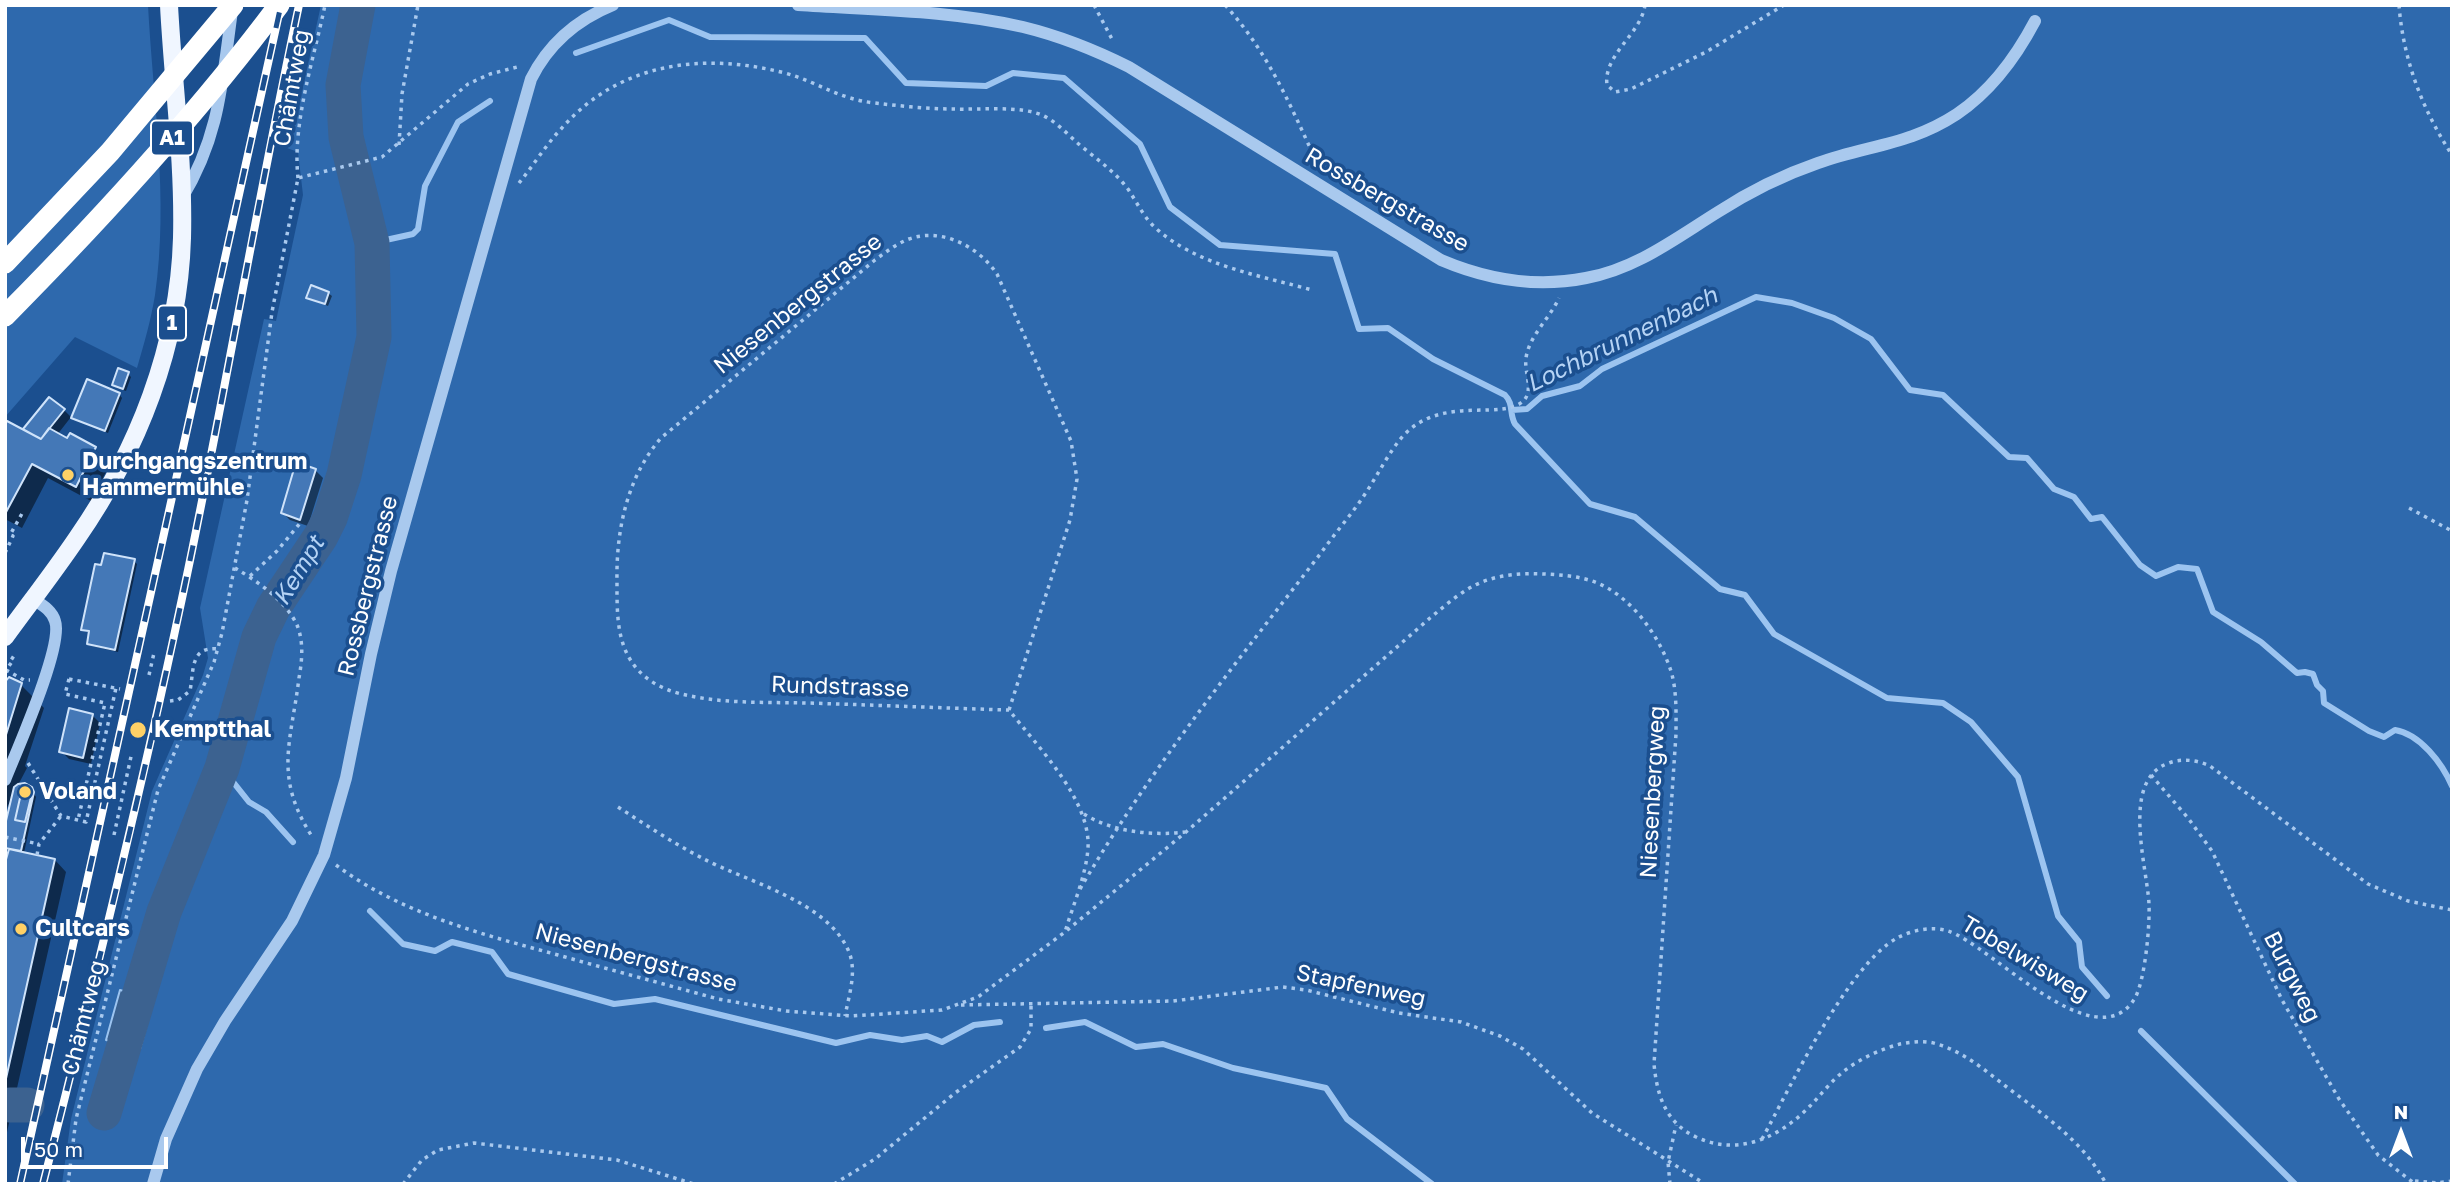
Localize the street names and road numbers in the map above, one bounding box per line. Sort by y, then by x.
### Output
street label: Chämtweg [268,27,316,149]
road number: A1 [151,120,193,156]
street label: Rossbergstrasse [1300,142,1474,258]
street label: Niesenbergstrasse [709,228,887,380]
road number: 1 [158,306,186,340]
street label: Rossbergstrasse [332,493,404,679]
street label: Rundstrasse [770,671,910,703]
street label: Niesenbergweg [1635,705,1671,879]
street label: Tobelwisweg [1956,910,2094,1008]
street label: Niesenbergstrasse [532,918,740,998]
street label: Burgweg [2257,927,2327,1027]
street label: Chämtweg [56,957,112,1079]
street label: Stapfenweg [1294,959,1428,1013]

